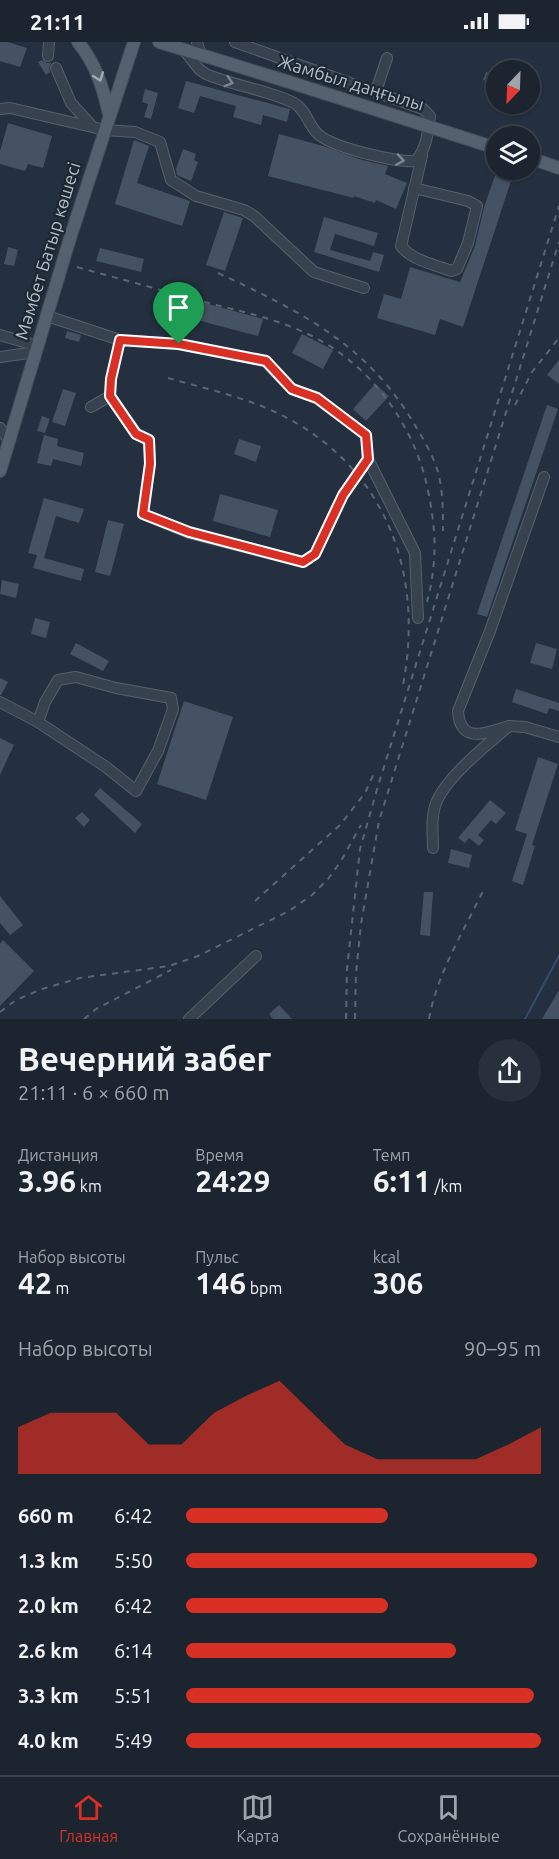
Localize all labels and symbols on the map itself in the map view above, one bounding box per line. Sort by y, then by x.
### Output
street label: Жамбыл даңғылы [276,50,427,114]
north arrow [486,60,540,114]
one-way arrow [91,71,104,82]
one-way arrow [223,75,234,88]
one-way arrow [395,154,405,166]
street label: Мәмбет Батыр көшесі [11,160,84,342]
pin [153,282,204,344]

